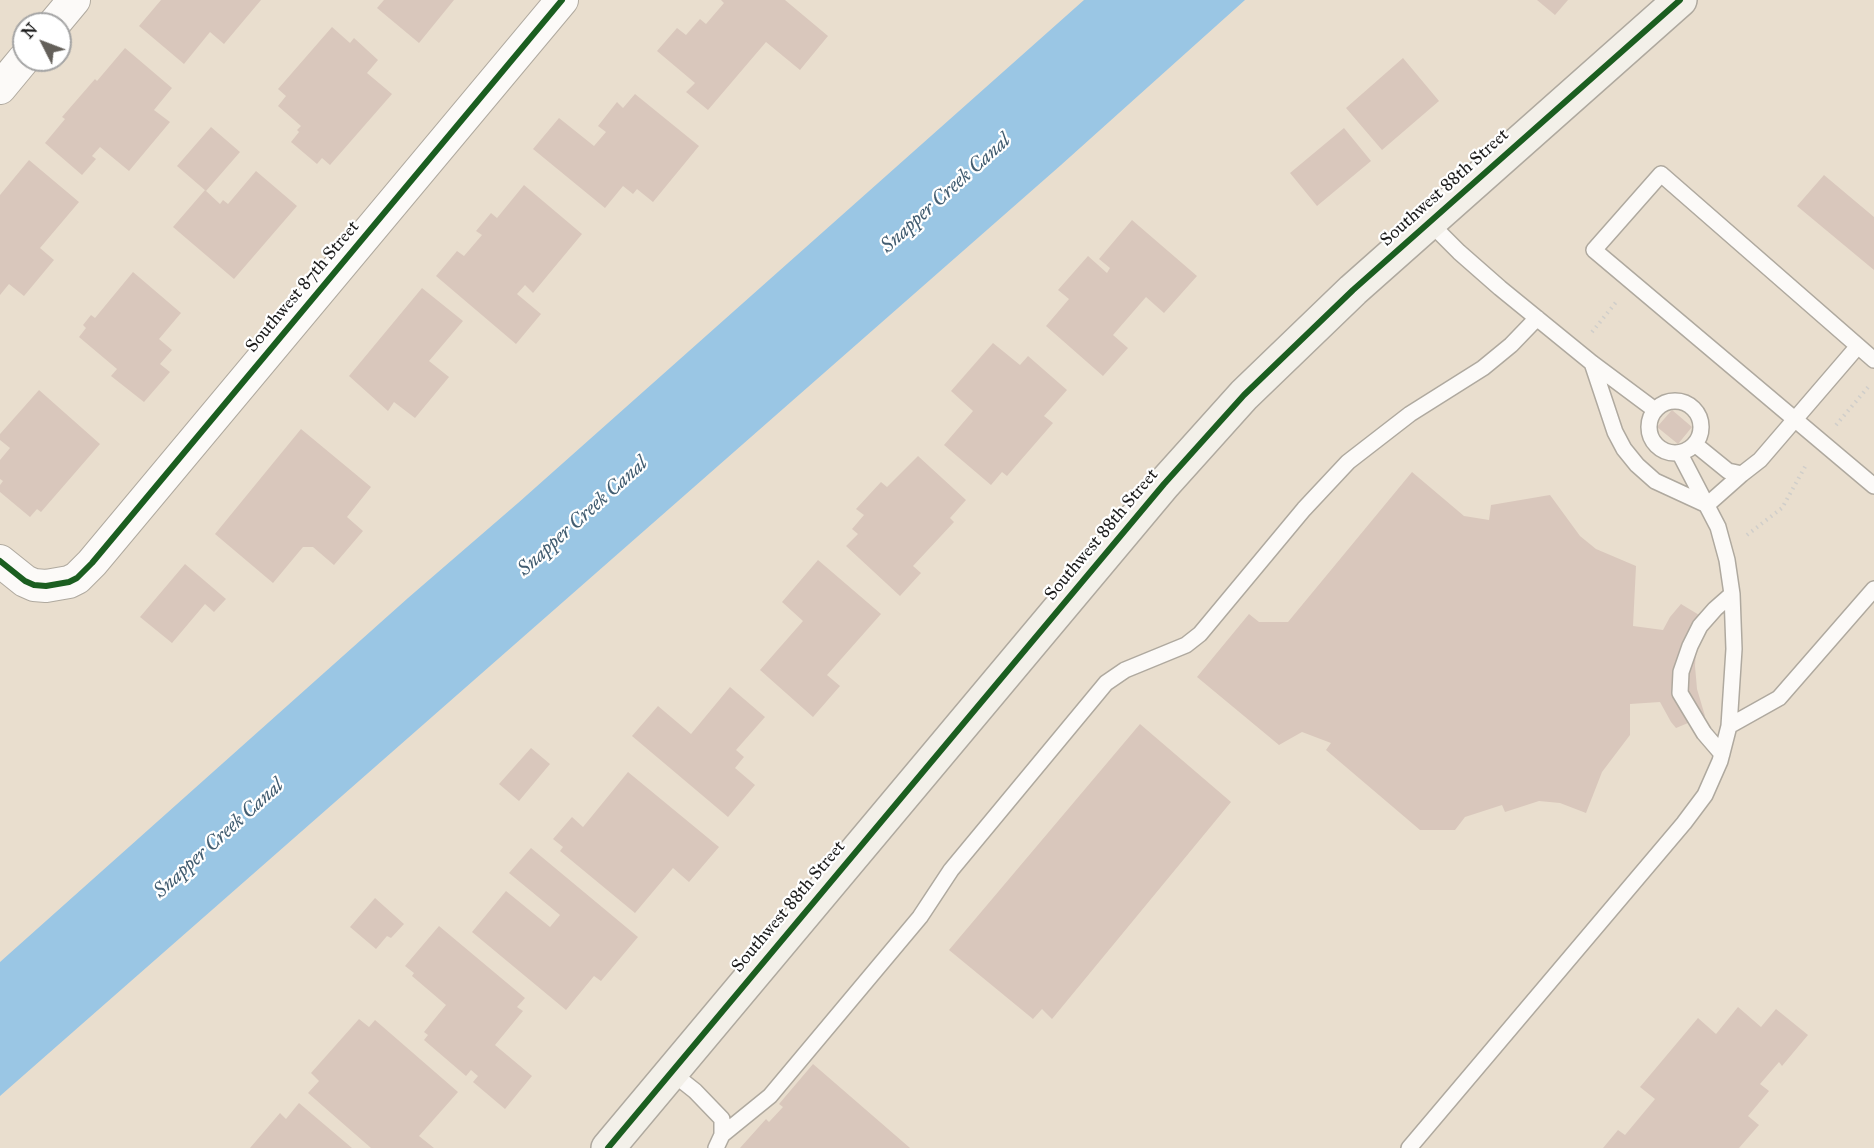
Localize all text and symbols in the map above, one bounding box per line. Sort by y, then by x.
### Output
north arrow [12,12,72,72]
text: N [18,20,41,42]
street label: Southwest 88th Street [1376,125,1514,251]
water label: Snapper Creek Canal [876,129,1016,259]
street label: Southwest 87th Street [242,217,364,357]
water label: Snapper Creek Canal [513,452,653,582]
street label: Southwest 88th Street [1041,465,1163,605]
water label: Snapper Creek Canal [149,774,289,904]
street label: Southwest 88th Street [728,837,850,977]

